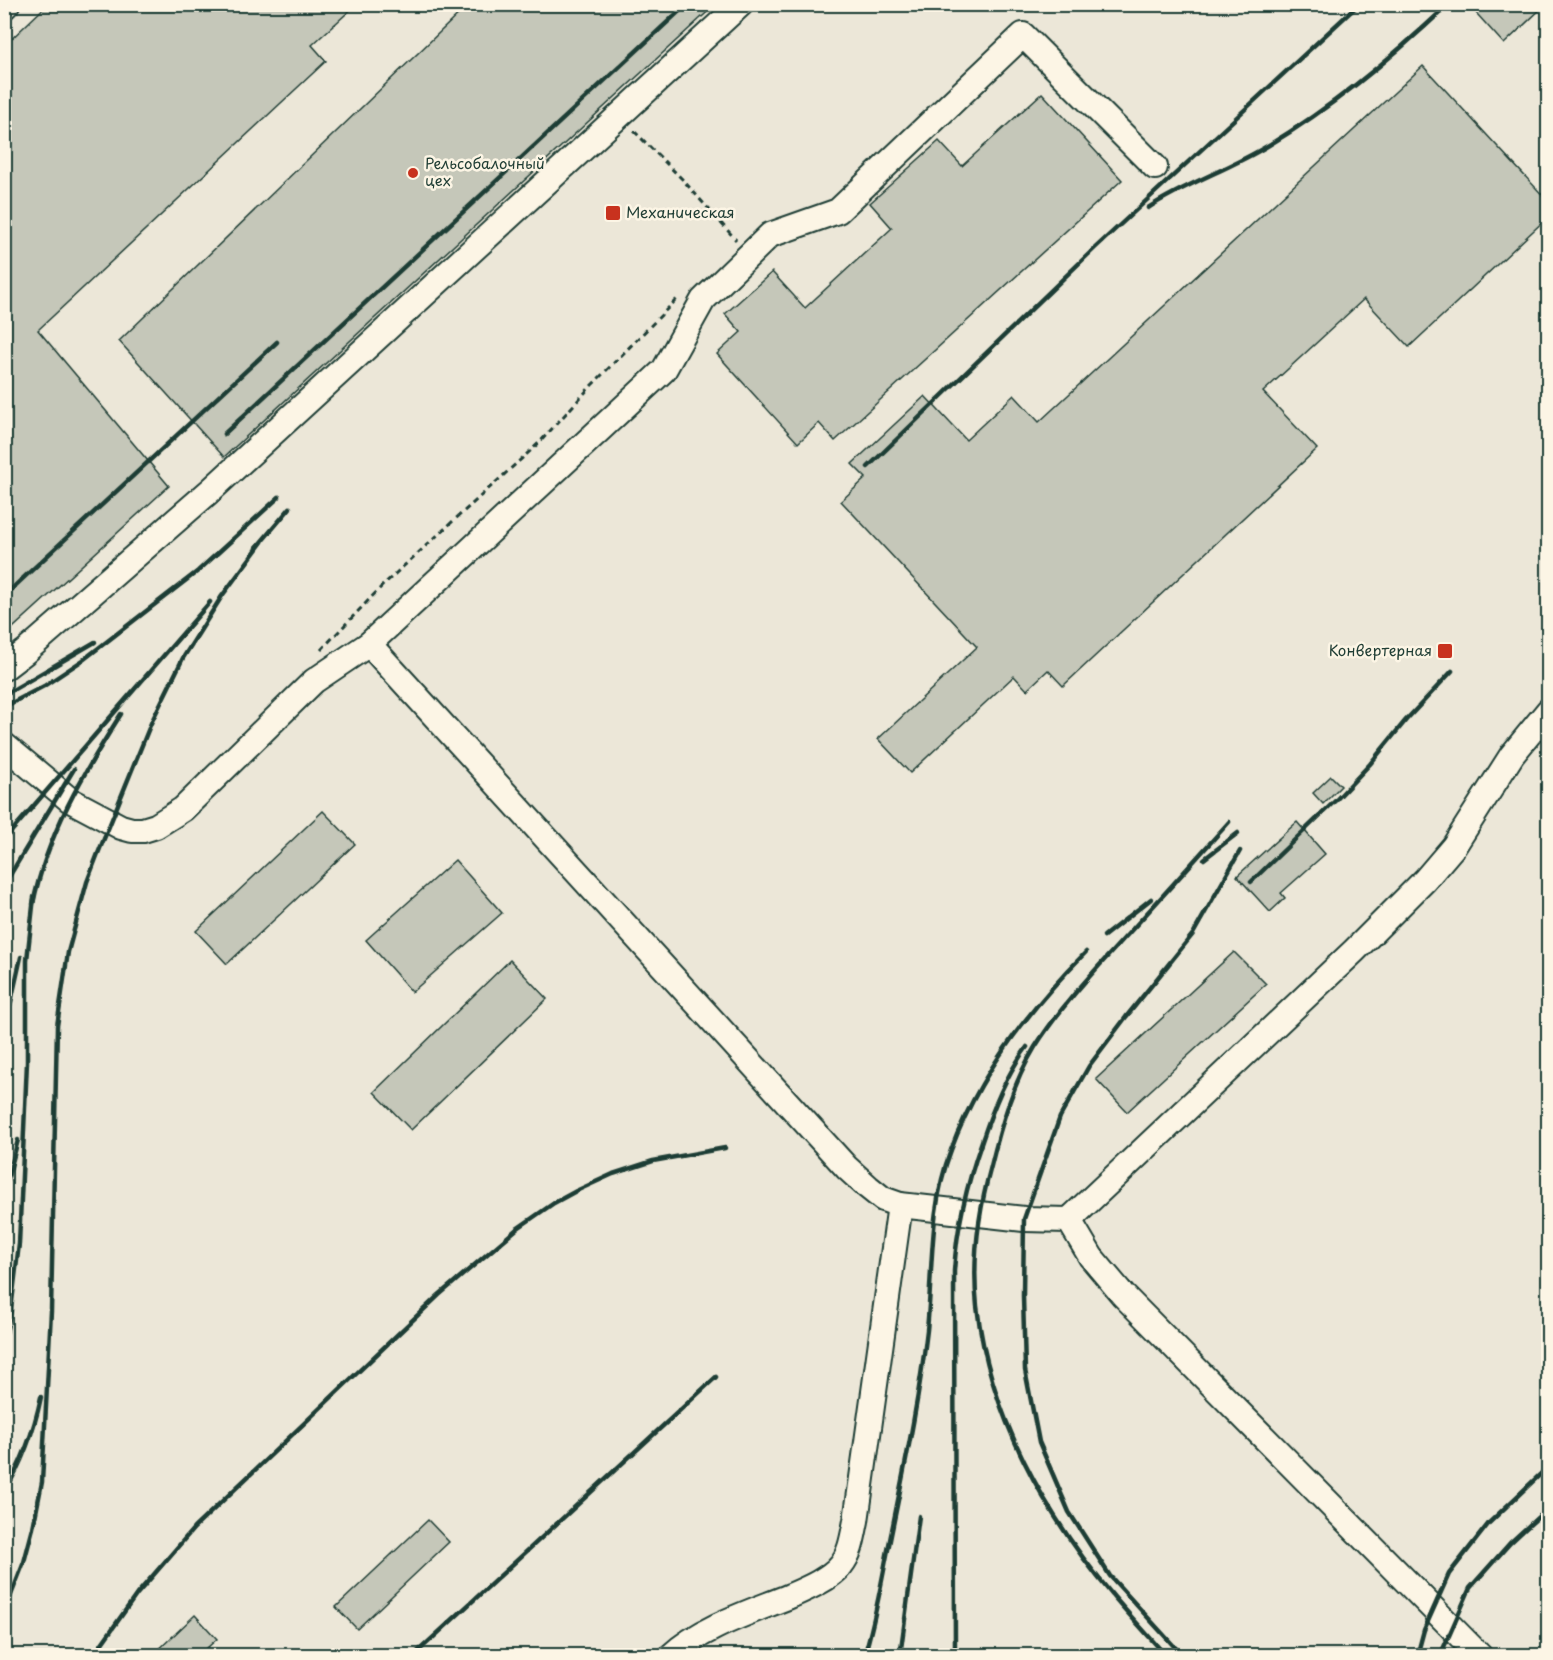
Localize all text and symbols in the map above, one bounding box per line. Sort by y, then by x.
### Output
place label: Рельсобалочный цех [425,151,545,191]
marker: Рельсобалочный цех [406,166,420,180]
place label: Механическая [626,200,735,223]
marker: Механическая [604,204,622,222]
place label: Конвертерная [1329,638,1432,661]
marker: Конвертерная [1436,642,1454,660]

